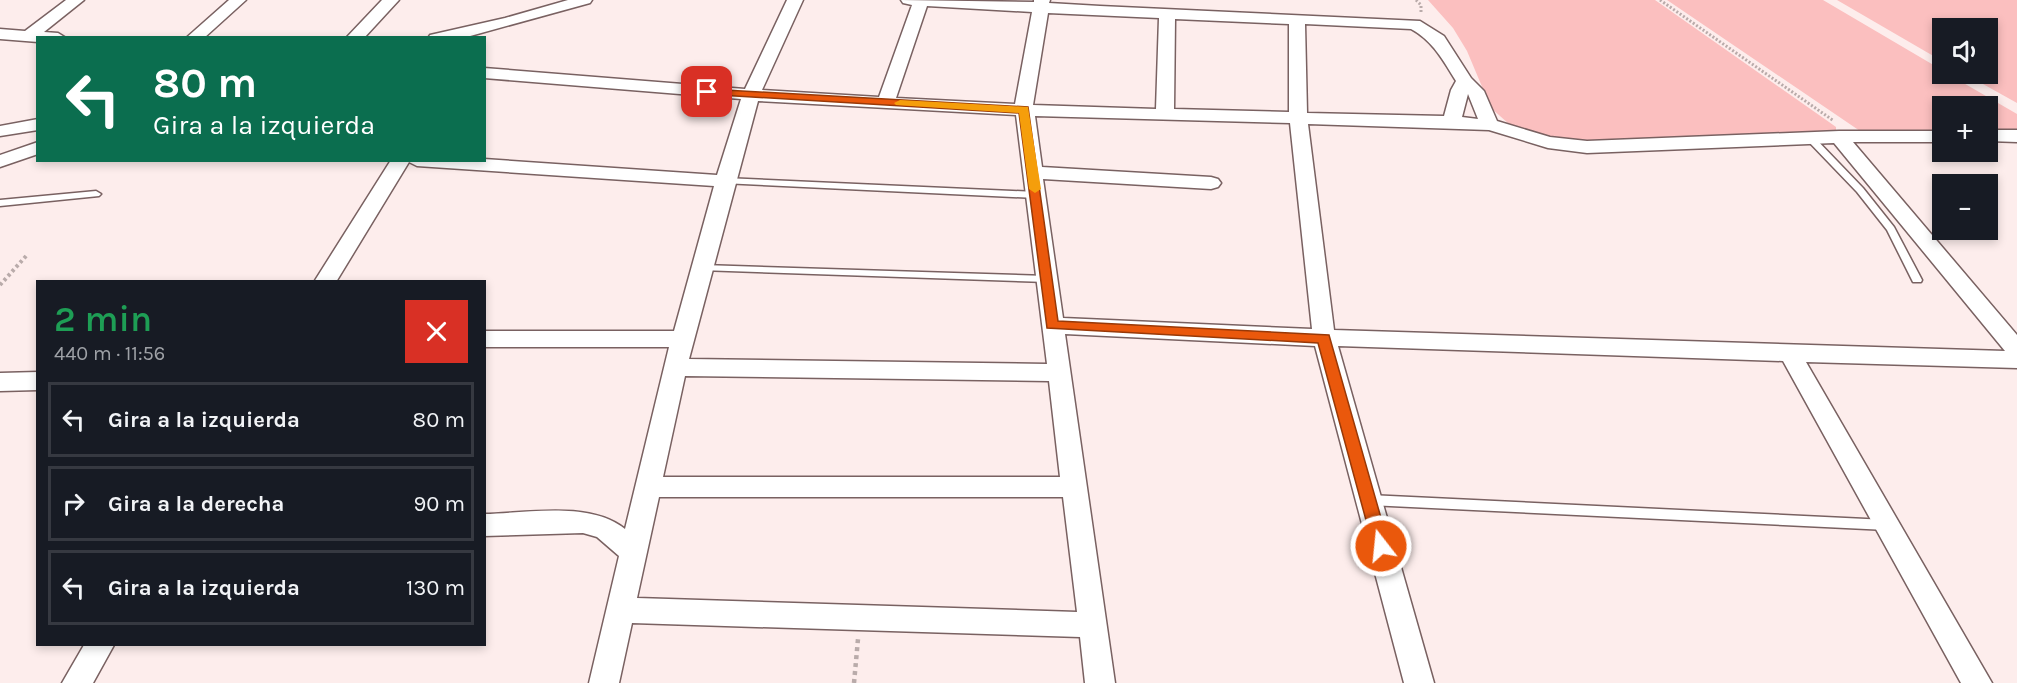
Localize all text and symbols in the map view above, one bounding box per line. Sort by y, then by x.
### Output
map controls [1932,18,1998,240]
button: sound [1932,18,1998,84]
text: 80 m [153,58,257,108]
icon: left [54,60,132,138]
pin [681,66,732,117]
icon: arrive [690,75,723,108]
button: + [1932,96,1998,162]
text: Gira a la izquierda [153,109,375,141]
button: − [1932,174,1998,240]
text: 2 min [54,298,152,340]
button: close [405,300,468,363]
text: 440 m · 11:56 [54,342,165,365]
icon: left [57,403,90,436]
text: Gira a la izquierda [108,407,300,433]
text: 80 m [413,407,465,433]
icon: right [57,487,90,520]
text: Gira a la derecha [108,491,284,517]
text: 90 m [413,491,465,517]
position arrow [1349,514,1413,578]
icon: left [57,571,90,604]
text: Gira a la izquierda [108,575,300,601]
text: 130 m [406,575,465,601]

